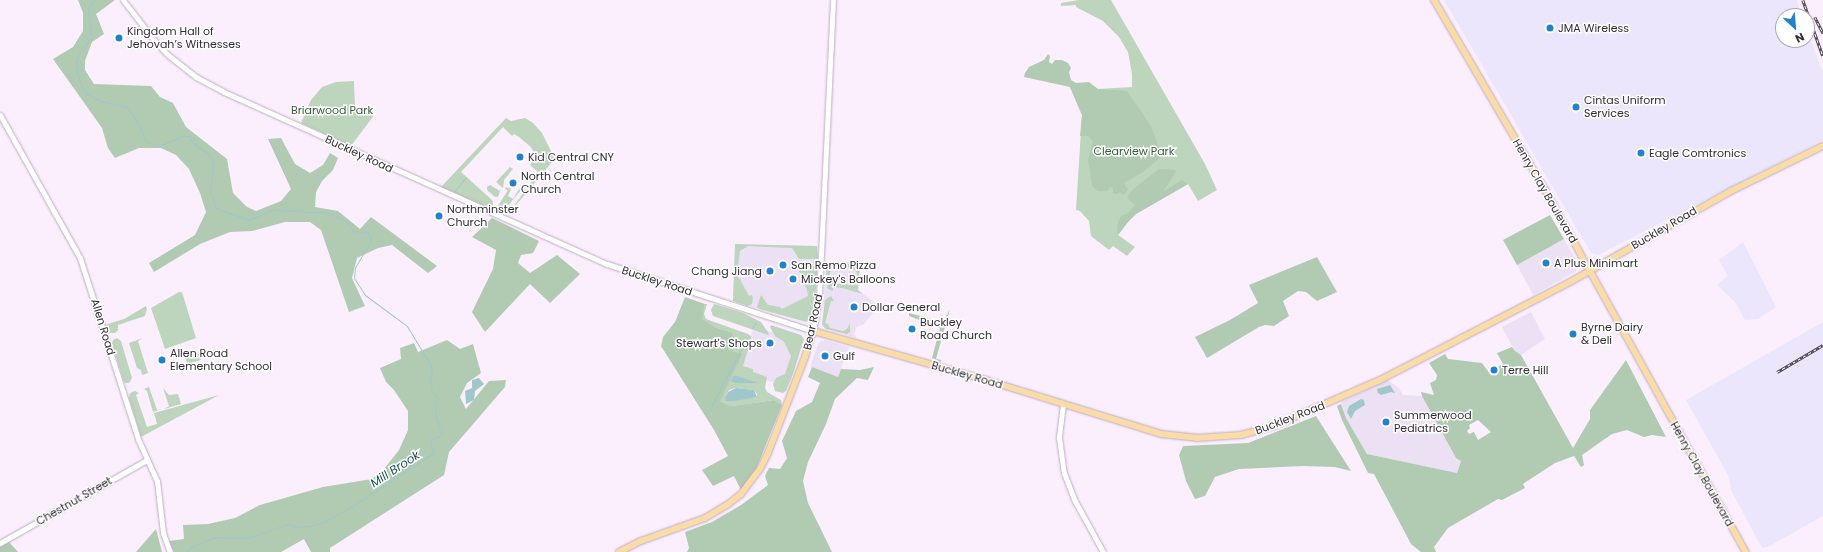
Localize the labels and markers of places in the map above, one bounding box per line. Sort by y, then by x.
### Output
place label: JMA Wireless [1558,21,1629,35]
marker: JMA Wireless [1545,23,1555,33]
place label: Kingdom Hall of Jehovah’s Witnesses [127,25,241,51]
marker: Kingdom Hall of Jehovah’s Witnesses [114,33,124,43]
place label: Cintas Uniform Services [1584,94,1666,120]
marker: Cintas Uniform Services [1571,102,1581,112]
place label: Eagle Comtronics [1649,146,1746,160]
marker: Eagle Comtronics [1636,148,1646,158]
place label: Kid Central CNY [528,150,614,164]
marker: Kid Central CNY [515,152,525,162]
place label: North Central Church [521,170,594,196]
marker: North Central Church [508,178,518,188]
place label: Northminster Church [447,203,519,229]
marker: Northminster Church [434,211,444,221]
place label: A Plus Minimart [1554,256,1638,270]
place label: San Remo Pizza [791,258,876,272]
marker: A Plus Minimart [1541,258,1551,268]
marker: San Remo Pizza [778,260,788,270]
place label: Chang Jiang [691,264,762,278]
marker: Chang Jiang [765,266,775,276]
place label: Mickey's Balloons [801,272,895,286]
marker: Mickey's Balloons [788,274,798,284]
place label: Dollar General [862,300,940,314]
marker: Dollar General [849,302,859,312]
place label: Buckley Road Church [920,316,992,342]
place label: Byrne Dairy & Deli [1581,321,1643,347]
marker: Buckley Road Church [907,324,917,334]
marker: Byrne Dairy & Deli [1568,329,1578,339]
place label: Stewart's Shops [676,336,762,350]
marker: Stewart's Shops [765,338,775,348]
place label: Allen Road Elementary School [170,347,272,373]
place label: Gulf [833,349,855,363]
marker: Gulf [820,351,830,361]
marker: Allen Road Elementary School [157,355,167,365]
place label: Terre Hill [1502,363,1548,377]
marker: Terre Hill [1489,365,1499,375]
place label: Summerwood Pediatrics [1394,409,1472,435]
marker: Summerwood Pediatrics [1381,417,1391,427]

